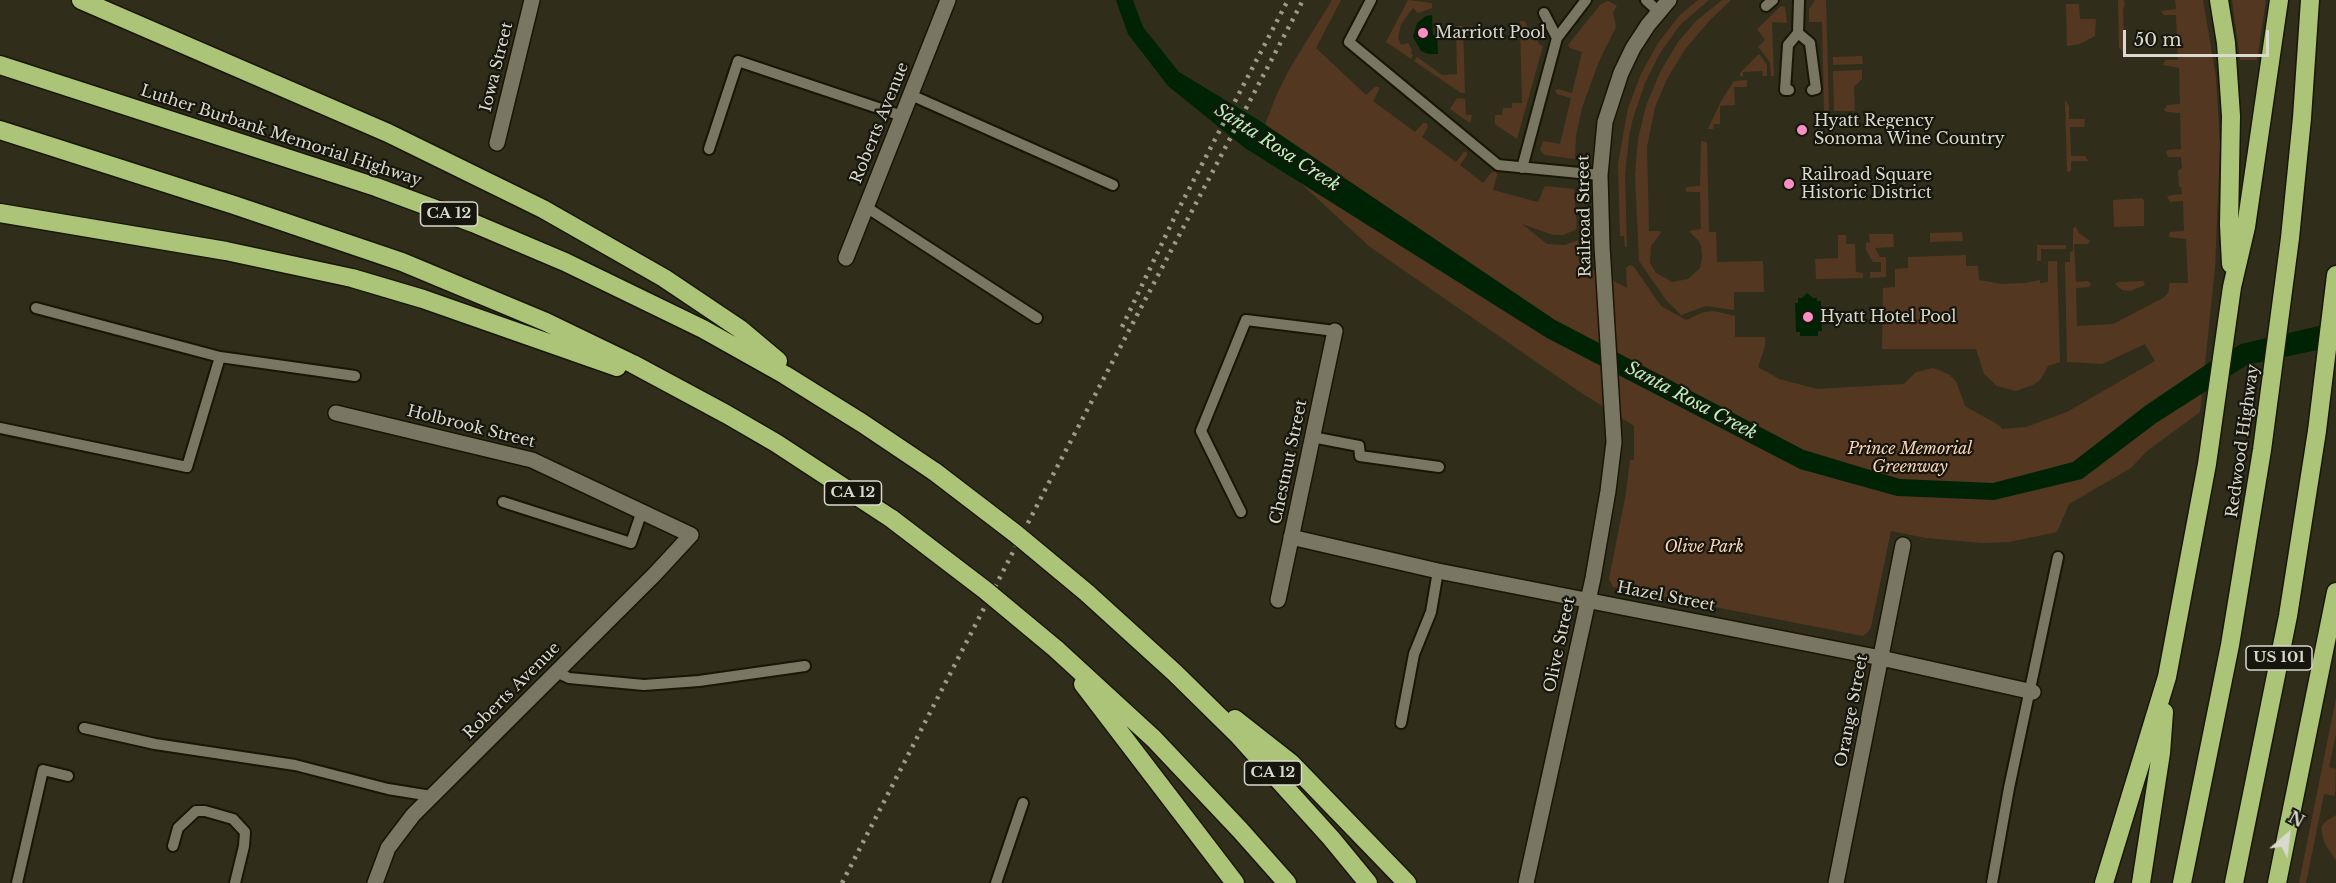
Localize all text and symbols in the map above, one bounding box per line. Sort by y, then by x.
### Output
scale bar [2126,18,2272,56]
street label: Iowa Street [477,20,517,114]
place label: Marriott Pool [1435,23,1546,43]
marker: Marriott Pool [1416,26,1430,40]
text: 50 m [2134,29,2182,51]
street label: Roberts Avenue [847,60,913,186]
street label: Luther Burbank Memorial Highway [138,81,424,191]
water label: Santa Rosa Creek [1210,99,1344,197]
place label: Hyatt Regency Sonoma Wine Country [1814,111,2005,149]
marker: Hyatt Regency Sonoma Wine Country [1795,123,1809,137]
street label: Railroad Street [1574,155,1596,277]
place label: Railroad Square Historic District [1801,165,1932,203]
marker: Railroad Square Historic District [1782,177,1796,191]
road number: CA 12 [420,202,478,226]
place label: Hyatt Hotel Pool [1820,307,1956,327]
marker: Hyatt Hotel Pool [1801,310,1815,324]
water label: Santa Rosa Creek [1622,357,1760,445]
street label: Redwood Highway [2223,363,2263,519]
street label: Chestnut Street [1266,398,1312,526]
street label: Holbrook Street [405,402,537,452]
park label: Prince Memorial Greenway [1848,439,1972,477]
road number: CA 12 [824,481,882,505]
park label: Olive Park [1664,537,1744,557]
street label: Hazel Street [1615,578,1717,616]
street label: Olive Street [1541,596,1579,694]
street label: Roberts Avenue [460,639,564,743]
road number: US 101 [2246,646,2312,670]
street label: Orange Street [1832,653,1872,769]
road number: CA 12 [1244,761,1302,785]
north arrow [2258,805,2318,865]
text: N [2285,807,2308,831]

